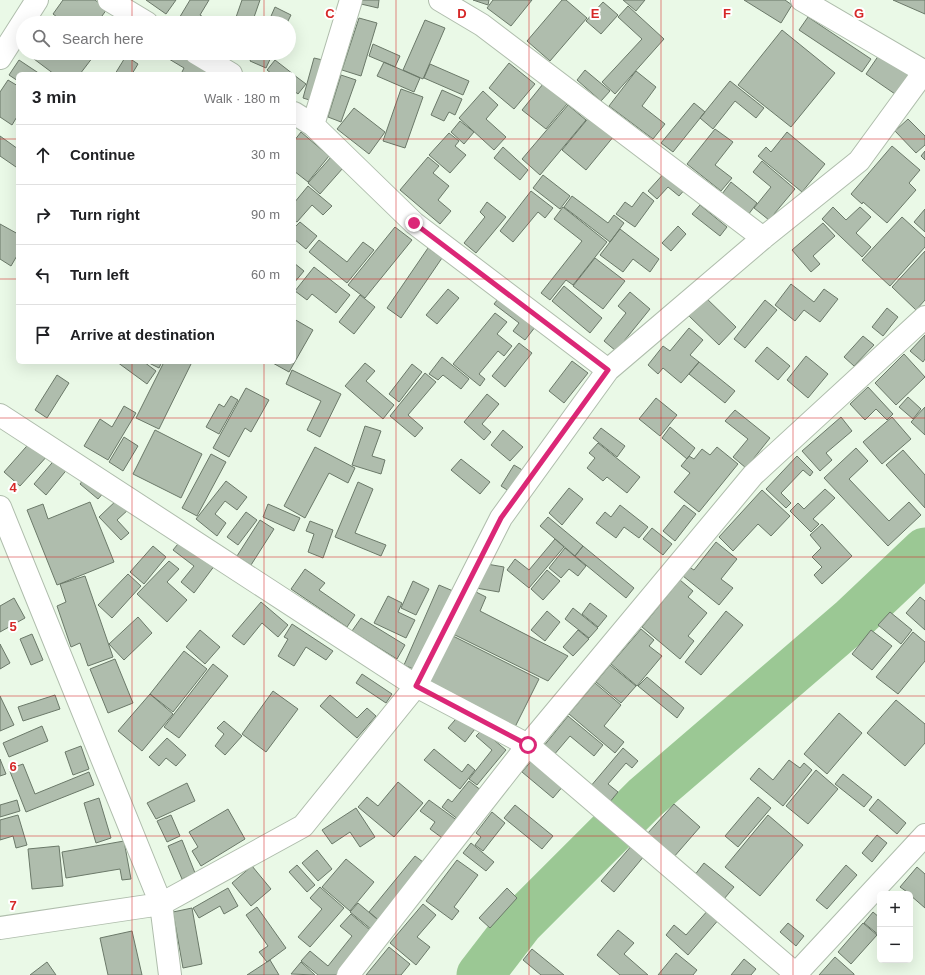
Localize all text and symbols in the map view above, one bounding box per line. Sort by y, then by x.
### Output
text: C [325,6,335,21]
text: D [457,6,467,21]
text: E [591,6,600,21]
text: F [723,6,731,21]
text: G [854,6,864,21]
search box [16,16,296,60]
icon: search [30,27,52,49]
text: Search here [62,30,144,47]
text: 3 min [32,88,76,107]
text: Walk · 180 m [204,91,280,106]
icon: ahead [32,144,54,166]
text: Continue [70,146,135,163]
text: 30 m [251,147,280,162]
icon: right [32,204,54,226]
text: Turn right [70,206,140,223]
text: 90 m [251,207,280,222]
route end [405,214,423,232]
icon: left [32,264,54,286]
text: Turn left [70,266,129,283]
text: 60 m [251,267,280,282]
icon: arrive [32,324,54,346]
text: Arrive at destination [70,326,215,343]
text: 4 [9,480,17,495]
text: 5 [9,619,17,634]
route start [519,736,537,754]
text: 6 [9,759,17,774]
map controls [877,891,913,963]
button: + [877,891,913,927]
text: 7 [9,898,17,913]
button: − [877,927,913,963]

